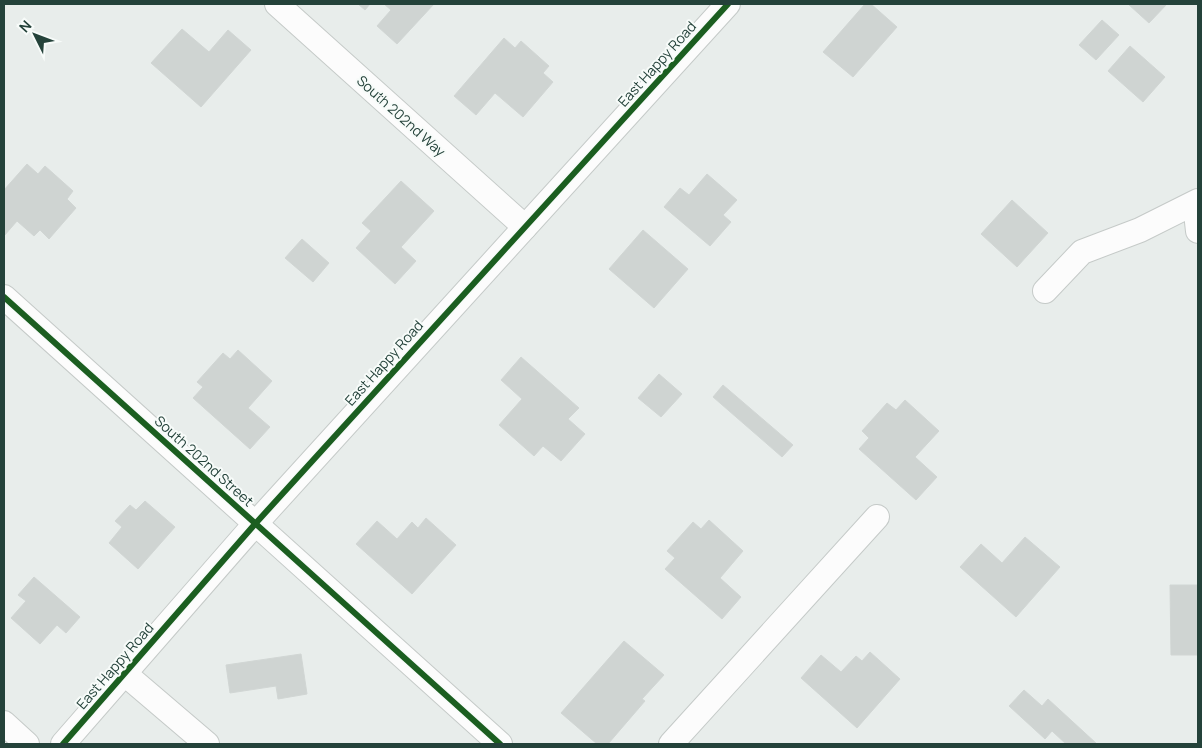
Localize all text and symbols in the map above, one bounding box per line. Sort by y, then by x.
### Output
north arrow [10,10,60,60]
text: N [15,16,35,36]
street label: East Happy Road [613,17,700,110]
street label: South 202nd Way [353,71,450,161]
street label: East Happy Road [340,316,427,409]
street label: South 202nd Street [151,411,258,510]
street label: East Happy Road [72,618,157,713]

